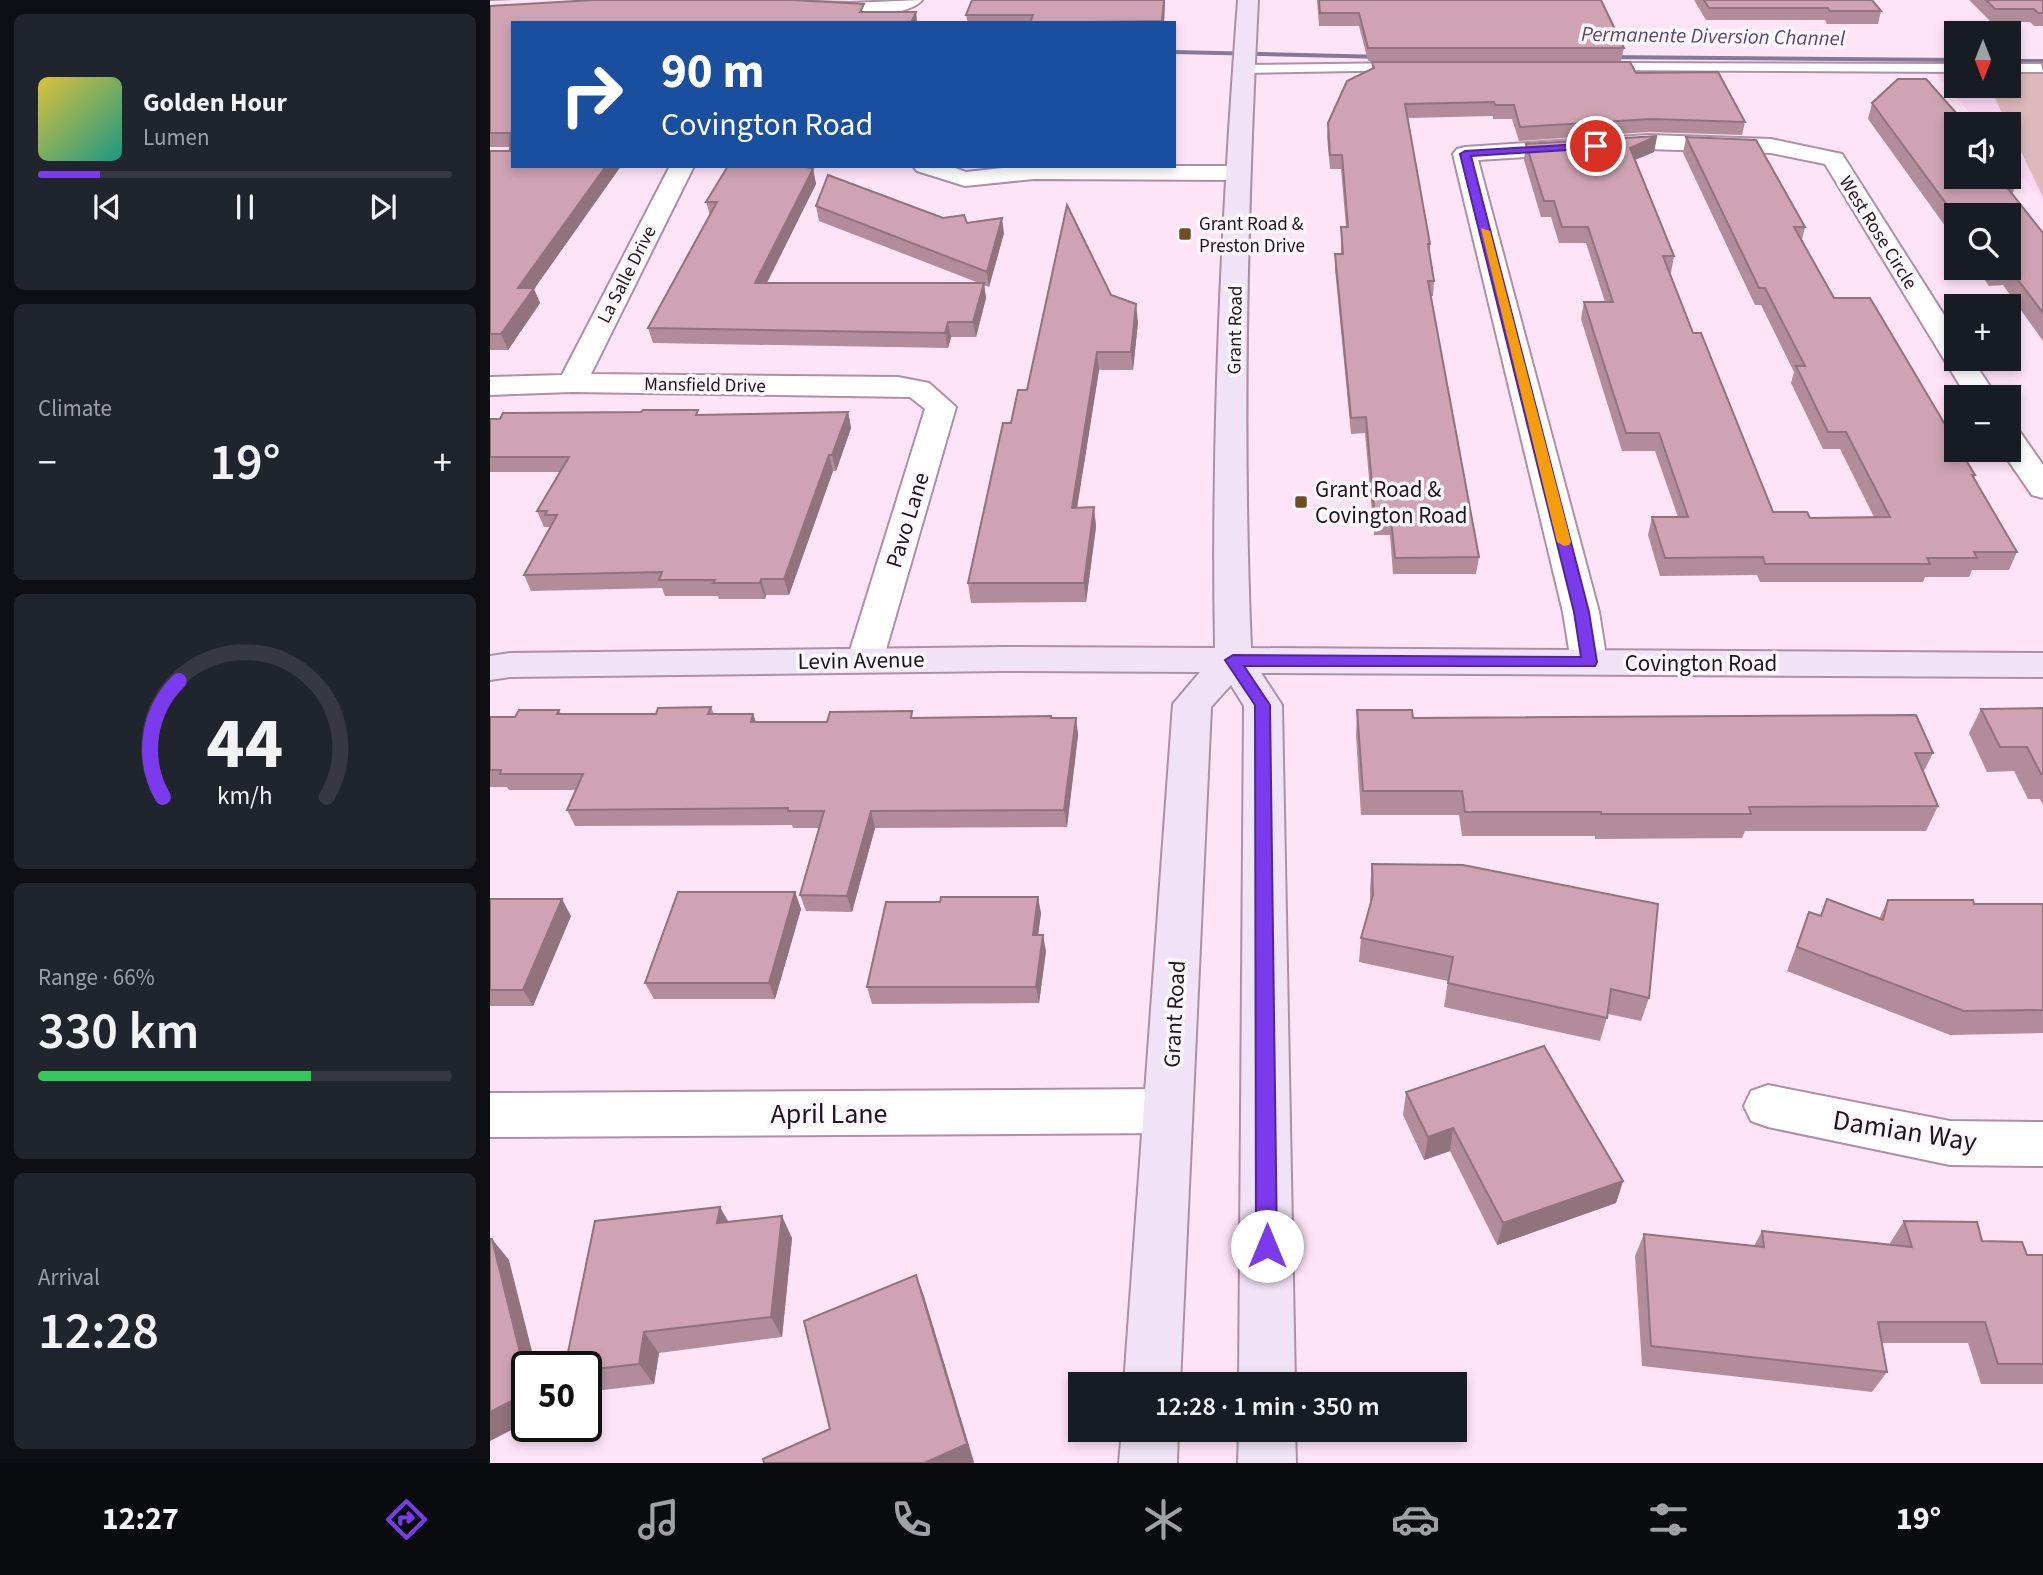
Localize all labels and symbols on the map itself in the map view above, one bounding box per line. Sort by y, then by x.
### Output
water label: Permanente Diversion Channel [1581,19,1846,53]
north arrow [1944,21,2021,98]
pin [1566,116,1626,176]
street label: West Rose Circle [1832,171,1923,295]
place label: Grant Road & Preston Drive [1199,211,1305,260]
street label: La Salle Drive [591,221,664,328]
marker: Grant Road & Preston Drive [1177,226,1193,242]
street label: Grant Road [1221,285,1250,375]
street label: Mansfield Drive [644,371,766,400]
street label: Pavo Lane [877,468,938,572]
place label: Grant Road & Covington Road [1315,473,1468,532]
marker: Grant Road & Covington Road [1293,494,1309,510]
street label: Levin Avenue [797,643,925,678]
street label: Covington Road [1625,647,1777,680]
street label: Grant Road [1155,959,1194,1069]
street label: April Lane [770,1094,888,1134]
street label: Damian Way [1830,1100,1980,1162]
position arrow [1230,1209,1304,1283]
speed limit sign: 50 [511,1351,602,1442]

